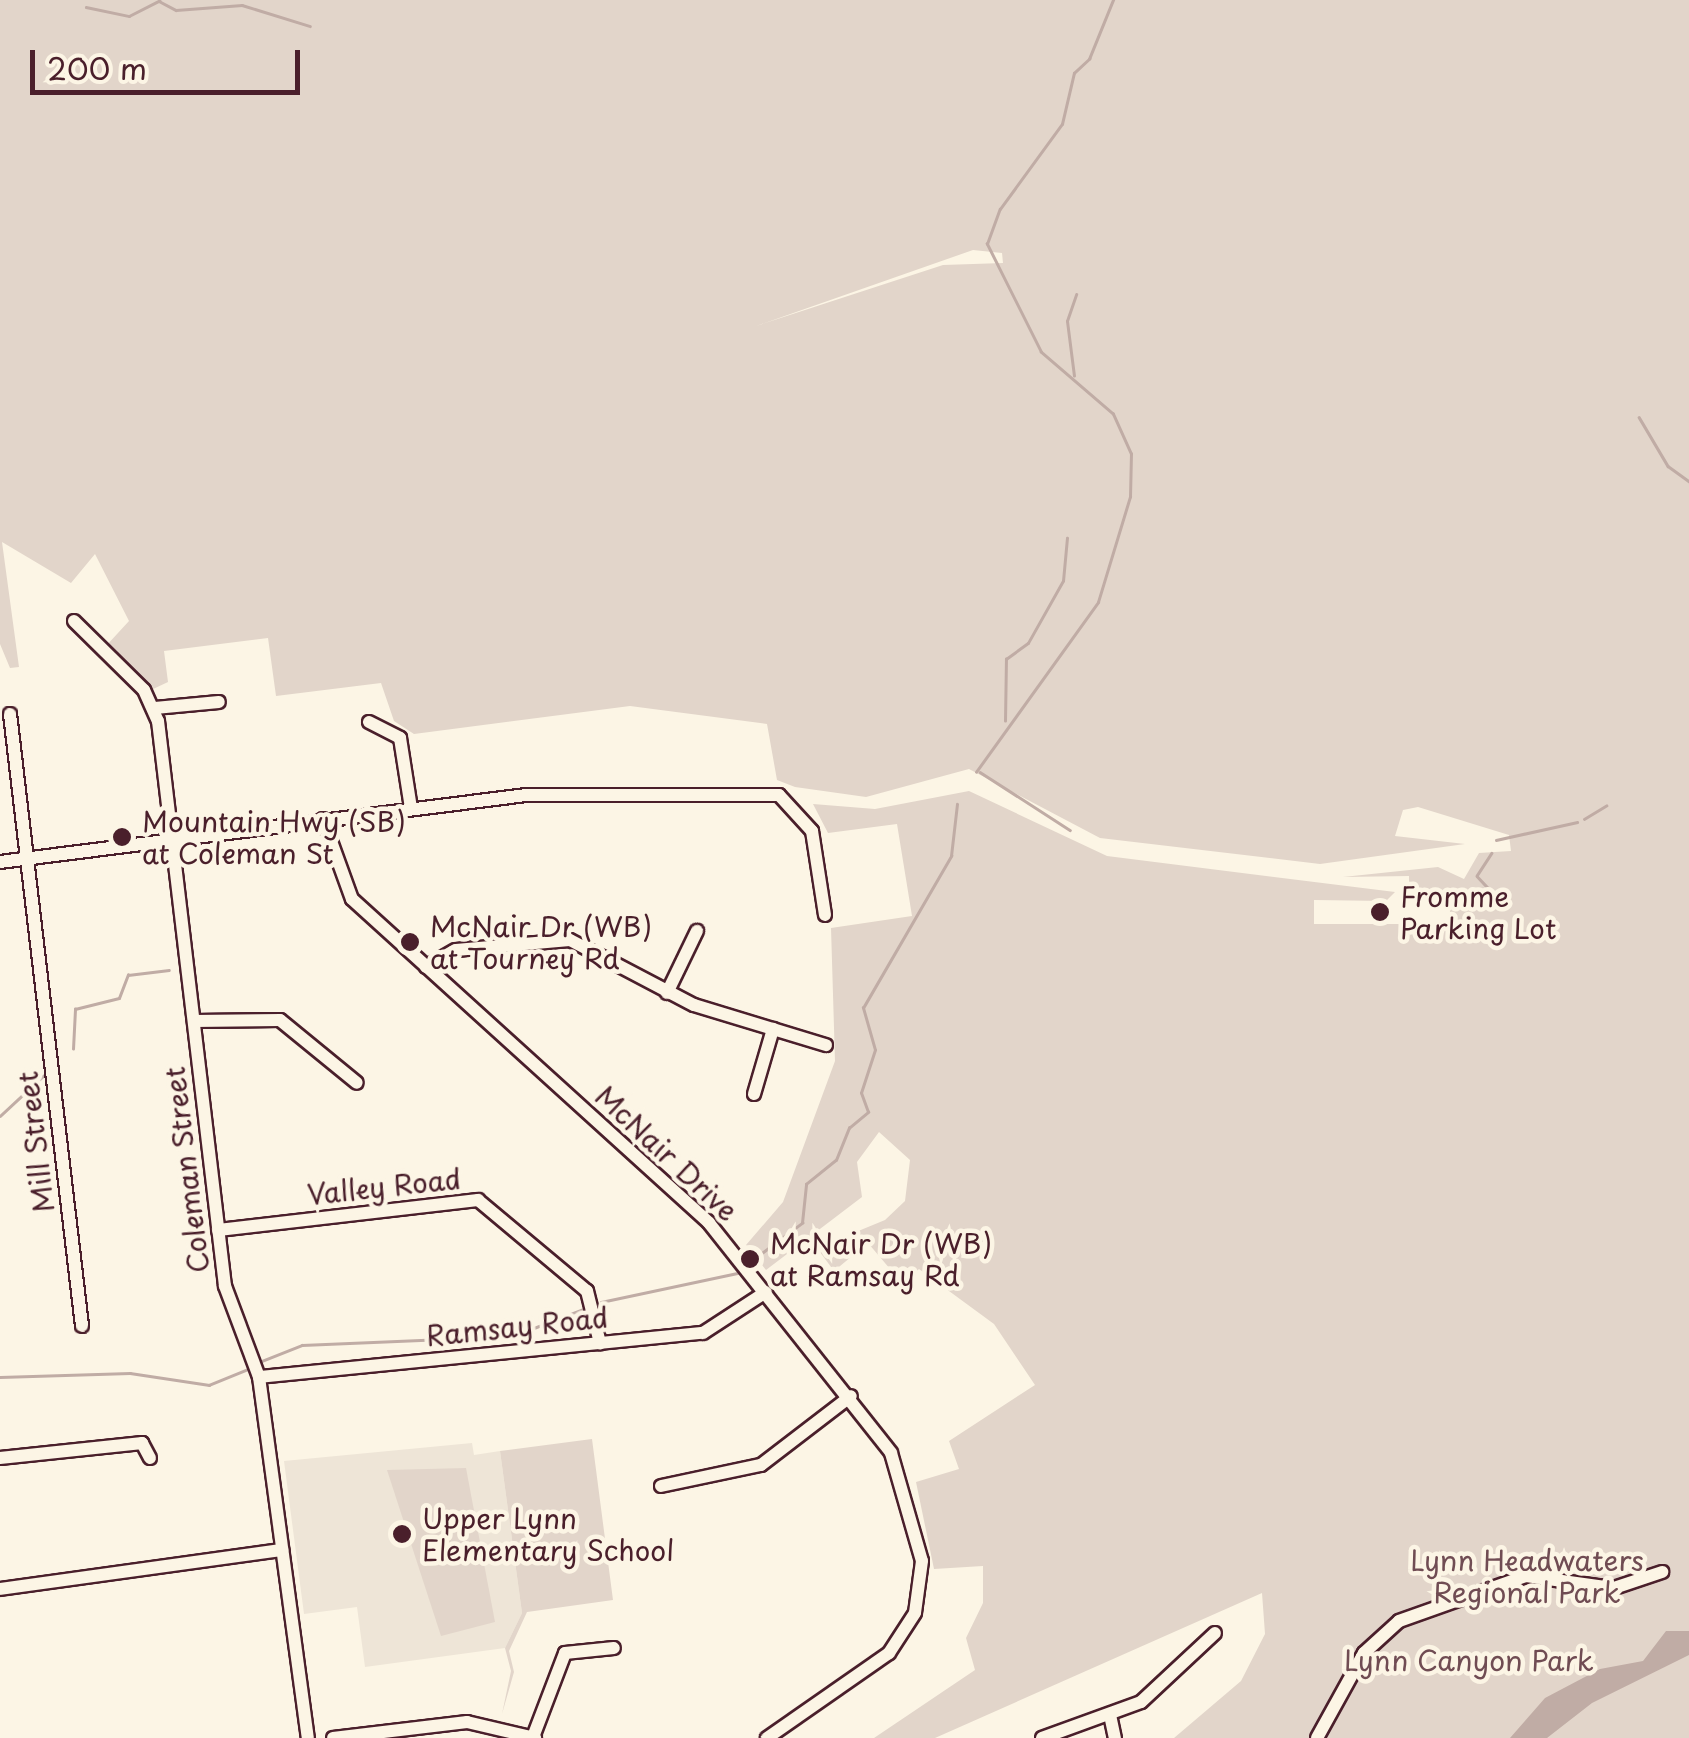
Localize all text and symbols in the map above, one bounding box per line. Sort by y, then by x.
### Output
scale bar [35,30,305,92]
text: 200 m [47,45,147,90]
place label: Mountain Hwy (SB) at Coleman St [142,804,407,870]
marker: Mountain Hwy (SB) at Coleman St [111,826,133,848]
place label: Fromme Parking Lot [1400,879,1557,945]
marker: Fromme Parking Lot [1369,901,1391,923]
place label: McNair Dr (WB) at Tourney Rd [430,909,653,975]
marker: McNair Dr (WB) at Tourney Rd [399,931,421,953]
street label: Coleman Street [157,1064,215,1276]
street label: Mill Street [10,1069,60,1215]
street label: McNair Drive [589,1079,745,1227]
street label: Valley Road [304,1161,464,1211]
place label: McNair Dr (WB) at Ramsay Rd [770,1226,993,1292]
marker: McNair Dr (WB) at Ramsay Rd [739,1248,761,1270]
street label: Ramsay Road [423,1300,611,1352]
place label: Upper Lynn Elementary School [422,1501,674,1567]
marker: Upper Lynn Elementary School [391,1523,413,1545]
park label: Lynn Headwaters Regional Park [1410,1543,1644,1609]
park label: Lynn Canyon Park [1344,1643,1594,1677]

